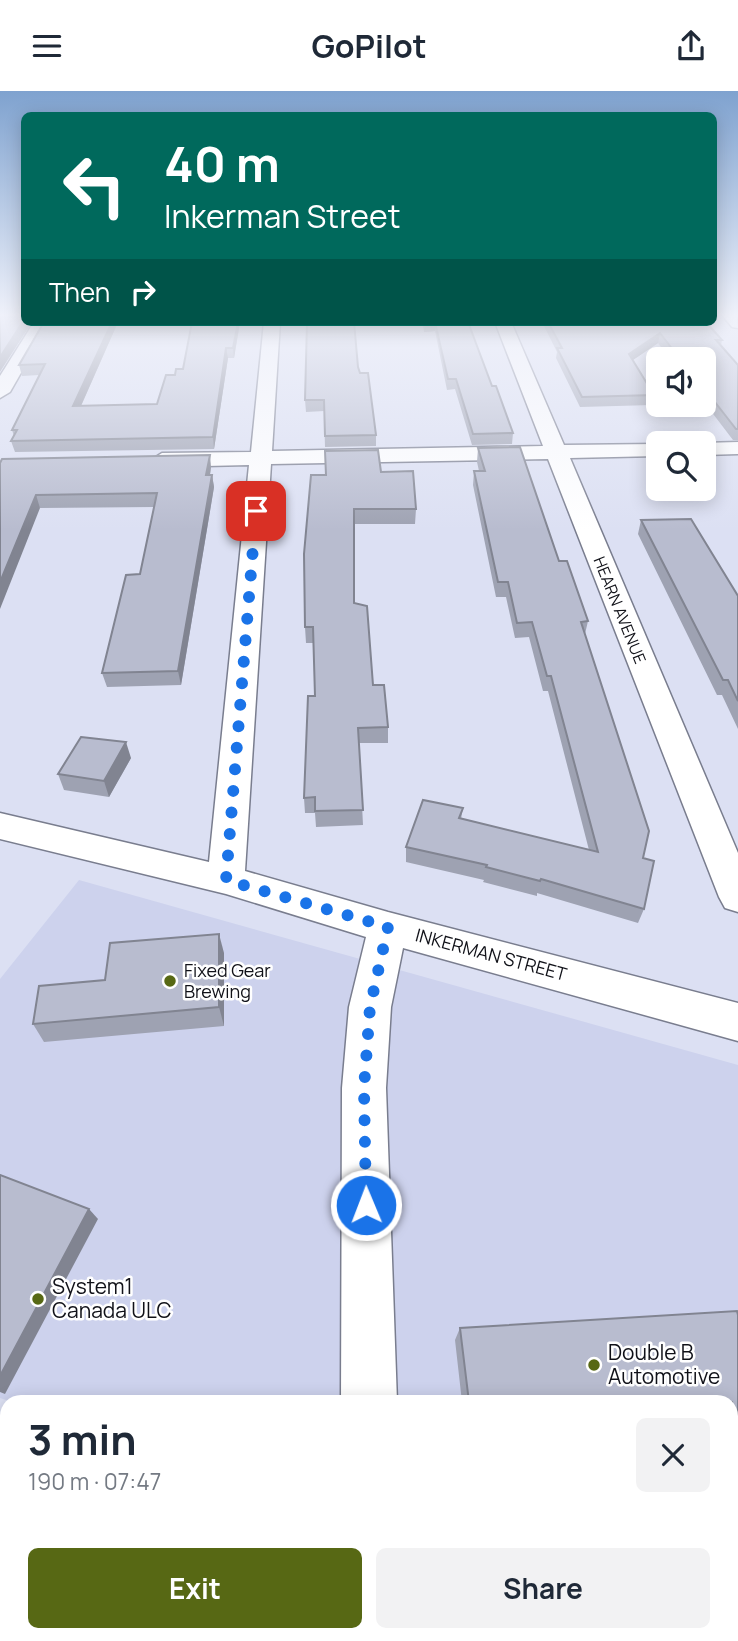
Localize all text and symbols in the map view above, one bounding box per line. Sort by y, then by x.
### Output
text: GoPilot [311,24,427,68]
icon: menu [28,27,66,65]
icon: share [672,27,710,65]
text: 40 m [164,130,280,197]
icon: left [49,140,140,231]
text: Inkerman Street [164,194,401,238]
icon: right [124,273,162,311]
text: Then [49,274,110,310]
map controls [646,347,716,501]
button: sound [646,347,716,417]
button: search [646,431,716,501]
pin [226,481,286,541]
icon: arrive [237,492,275,530]
street label: HEARN AVENUE [589,553,651,667]
street label: INKERMAN STREET [413,922,570,986]
place label: Fixed Gear Brewing [184,958,271,1003]
marker: Fixed Gear Brewing [162,973,178,989]
position arrow [329,1168,403,1242]
place label: System1 Canada ULC [52,1272,172,1324]
marker: System1 Canada ULC [30,1291,46,1307]
place label: Double B Automotive [608,1338,720,1390]
marker: Double B Automotive [586,1357,602,1373]
text: 3 min [28,1410,137,1468]
button: close [636,1418,710,1492]
text: 190 m · 07:47 [28,1465,161,1497]
button: Exit [28,1548,362,1628]
button: Share [376,1548,710,1628]

